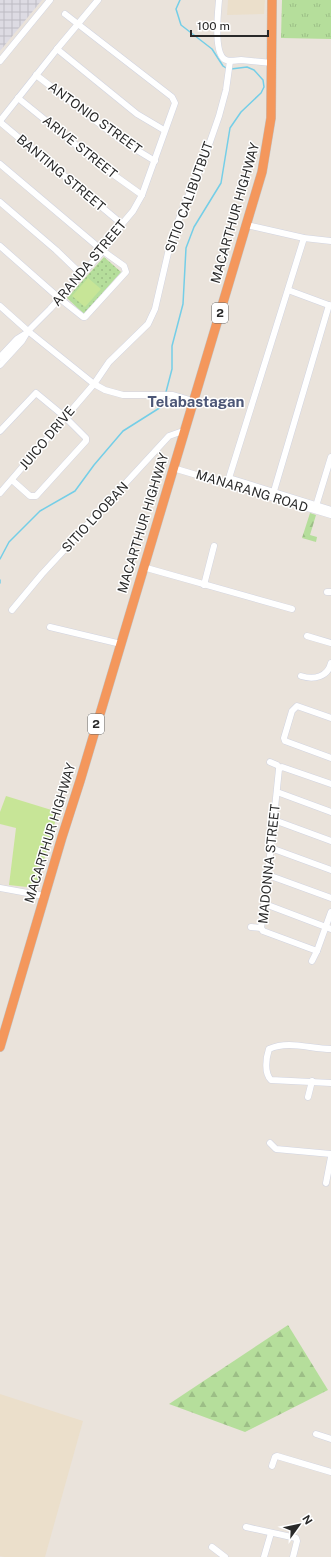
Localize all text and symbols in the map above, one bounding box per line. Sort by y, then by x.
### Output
scale bar [191,12,268,38]
text: 100 m [197,19,230,33]
street label: ANTONIO STREET [45,79,145,157]
street label: ARIVE STREET [40,113,120,182]
street label: BANTING STREET [14,132,108,215]
street label: SITIO CALIBUTBUT [162,139,216,254]
street label: MACARTHUR HIGHWAY [208,141,262,285]
street label: ARANDA STREET [49,217,129,309]
road number: 2 [212,303,228,323]
district label: Telabastagan [148,393,244,410]
street label: JUICO DRIVE [16,403,78,473]
street label: MACARTHUR HIGHWAY [115,451,172,595]
street label: MANARANG ROAD [194,467,310,515]
street label: SITIO LOOBAN [59,479,131,555]
road number: 2 [88,714,104,734]
street label: MACARTHUR HIGHWAY [22,761,79,905]
street label: MADONNA STREET [255,803,283,925]
north arrow [279,1505,319,1545]
text: N [300,1513,315,1526]

